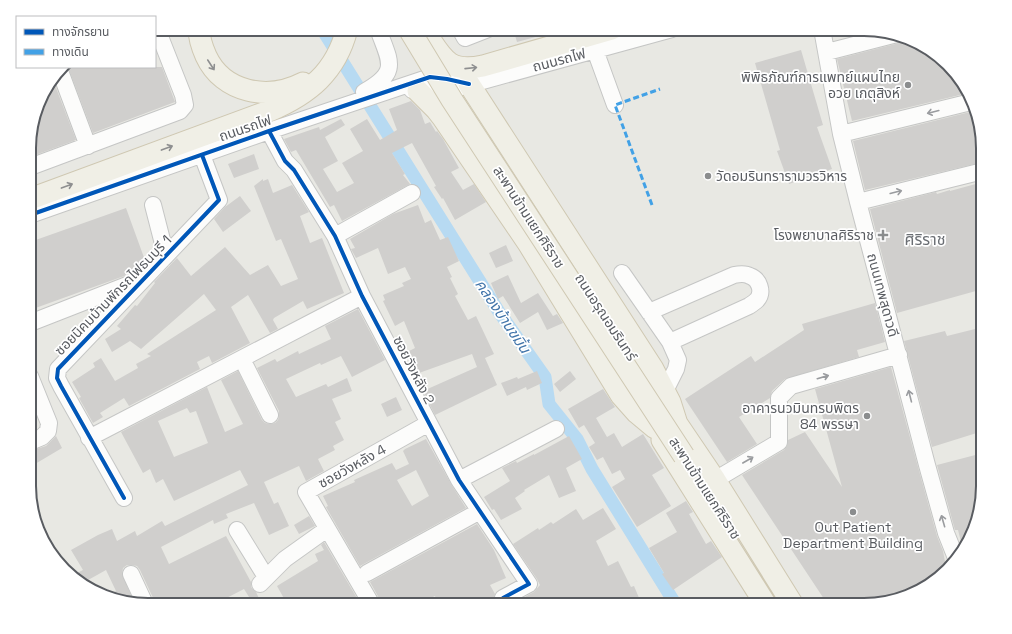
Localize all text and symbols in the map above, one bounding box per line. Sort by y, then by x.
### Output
legend [16,16,156,68]
text: ทางจักรยาน [52,24,109,40]
text: ทางเดิน [52,44,89,60]
street label: ถนนรถไฟ [530,44,588,76]
one-way arrow [207,60,216,71]
one-way arrow [464,65,477,72]
place label: พิพิธภัณฑ์การแพทย์แผนไทย อวย เกตุสิงห์ [741,68,900,102]
marker: พิพิธภัณฑ์การแพทย์แผนไทย อวย เกตุสิงห์ [903,80,913,90]
one-way arrow [927,108,940,116]
street label: ถนนรถไฟ [216,110,274,145]
one-way arrow [161,144,173,152]
street label: สะพานข้ามแยกศิริราช [489,162,569,272]
place label: วัดอมรินทรารามวรวิหาร [716,167,847,185]
marker: วัดอมรินทรารามวรวิหาร [703,171,713,181]
one-way arrow [60,181,72,189]
one-way arrow [890,188,903,196]
place label: โรงพยาบาลศิริราช [774,226,874,244]
marker: โรงพยาบาลศิริราช [877,229,889,241]
district label: ศิริราช [905,229,945,250]
street label: ซอยนิคมบ้านพักรถไฟธนบุรี 1 [51,231,175,359]
street label: ถนนเทพสุดาวดี [863,251,903,339]
street label: ถนนอรุณอมรินทร์ [571,270,641,365]
water label: คลองบ้านขมิ้น [471,275,535,357]
street label: ซอยวังหลัง 2 [389,333,439,407]
one-way arrow [816,373,829,380]
one-way arrow [905,390,913,403]
place label: อาคารนวมินทรบพิตร 84 พรรษา [742,399,859,433]
marker: อาคารนวมินทรบพิตร 84 พรรษา [862,411,872,421]
street label: สะพานข้ามแยกศิริราช [665,433,745,543]
street label: ซอยวังหลัง 4 [315,440,389,492]
one-way arrow [742,455,754,463]
marker: Out Patient Department Building [848,507,858,517]
one-way arrow [939,515,946,528]
place label: Out Patient Department Building [783,518,923,552]

